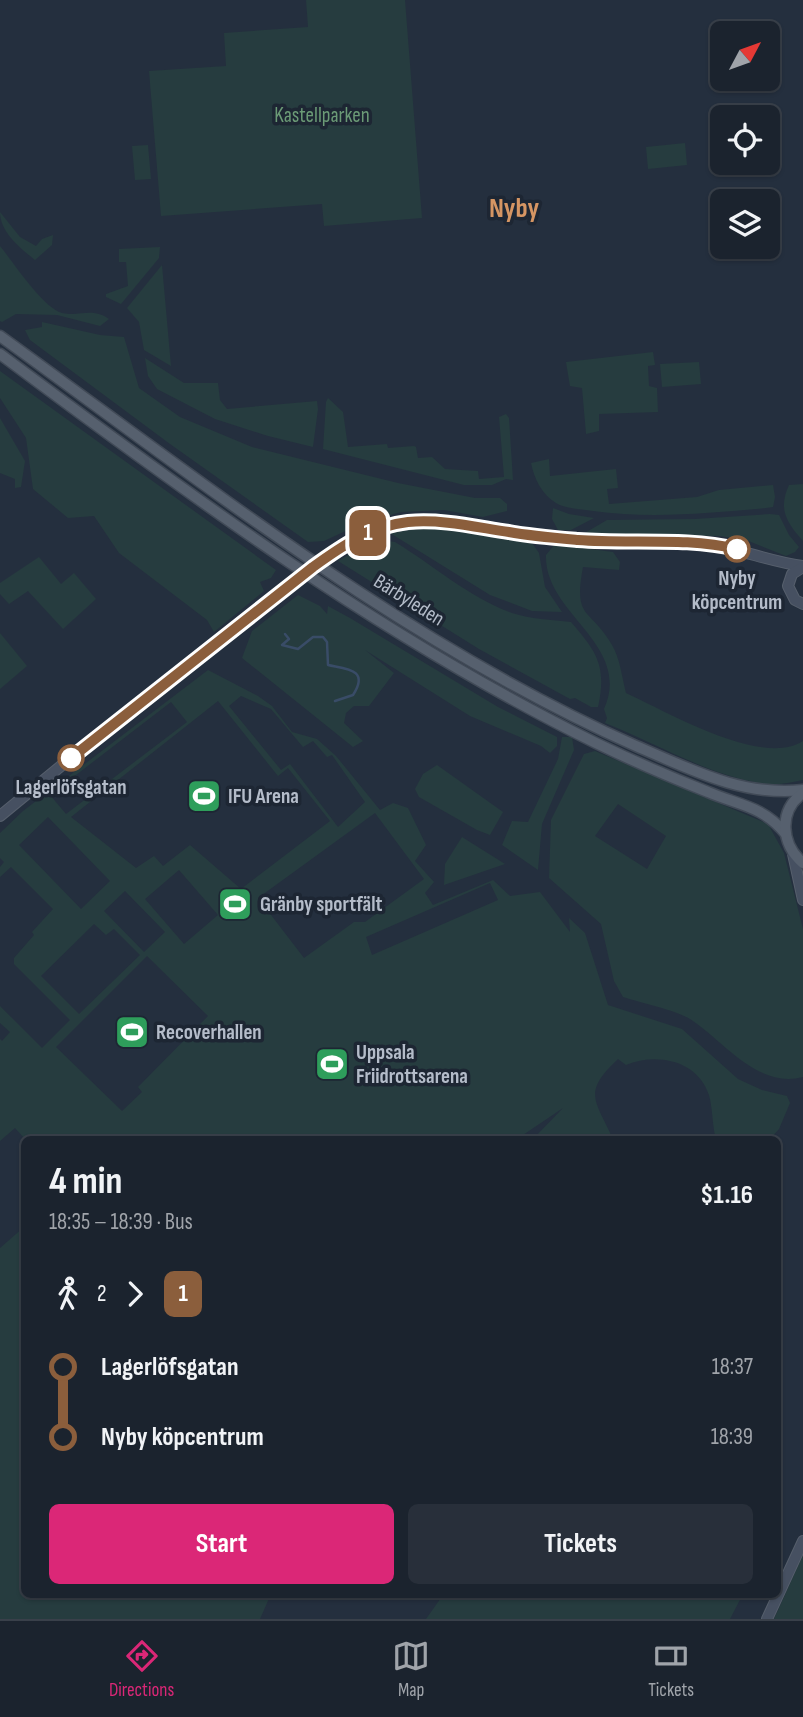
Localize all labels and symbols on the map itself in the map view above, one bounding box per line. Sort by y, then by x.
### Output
north arrow [710,21,780,91]
park label: Kastellparken [274,103,370,128]
district label: Nyby [489,192,539,225]
line badge: 1 [345,510,391,556]
marker: Nyby köpcentrum [724,536,750,562]
place label: Nyby köpcentrum [692,566,782,615]
street label: Bärbyleden [369,569,449,631]
marker: Lagerlöfsgatan [58,745,84,771]
place label: Lagerlöfsgatan [15,775,127,800]
sports icon: IFU Arena [185,777,223,815]
place label: IFU Arena [228,784,299,809]
sports icon: Gränby sportfält [216,885,254,923]
place label: Gränby sportfält [260,892,382,917]
sports icon: Recoverhallen [113,1013,151,1051]
place label: Recoverhallen [156,1020,262,1045]
place label: Uppsala Friidrottsarena [356,1040,468,1089]
sports icon: Uppsala Friidrottsarena [313,1045,351,1083]

